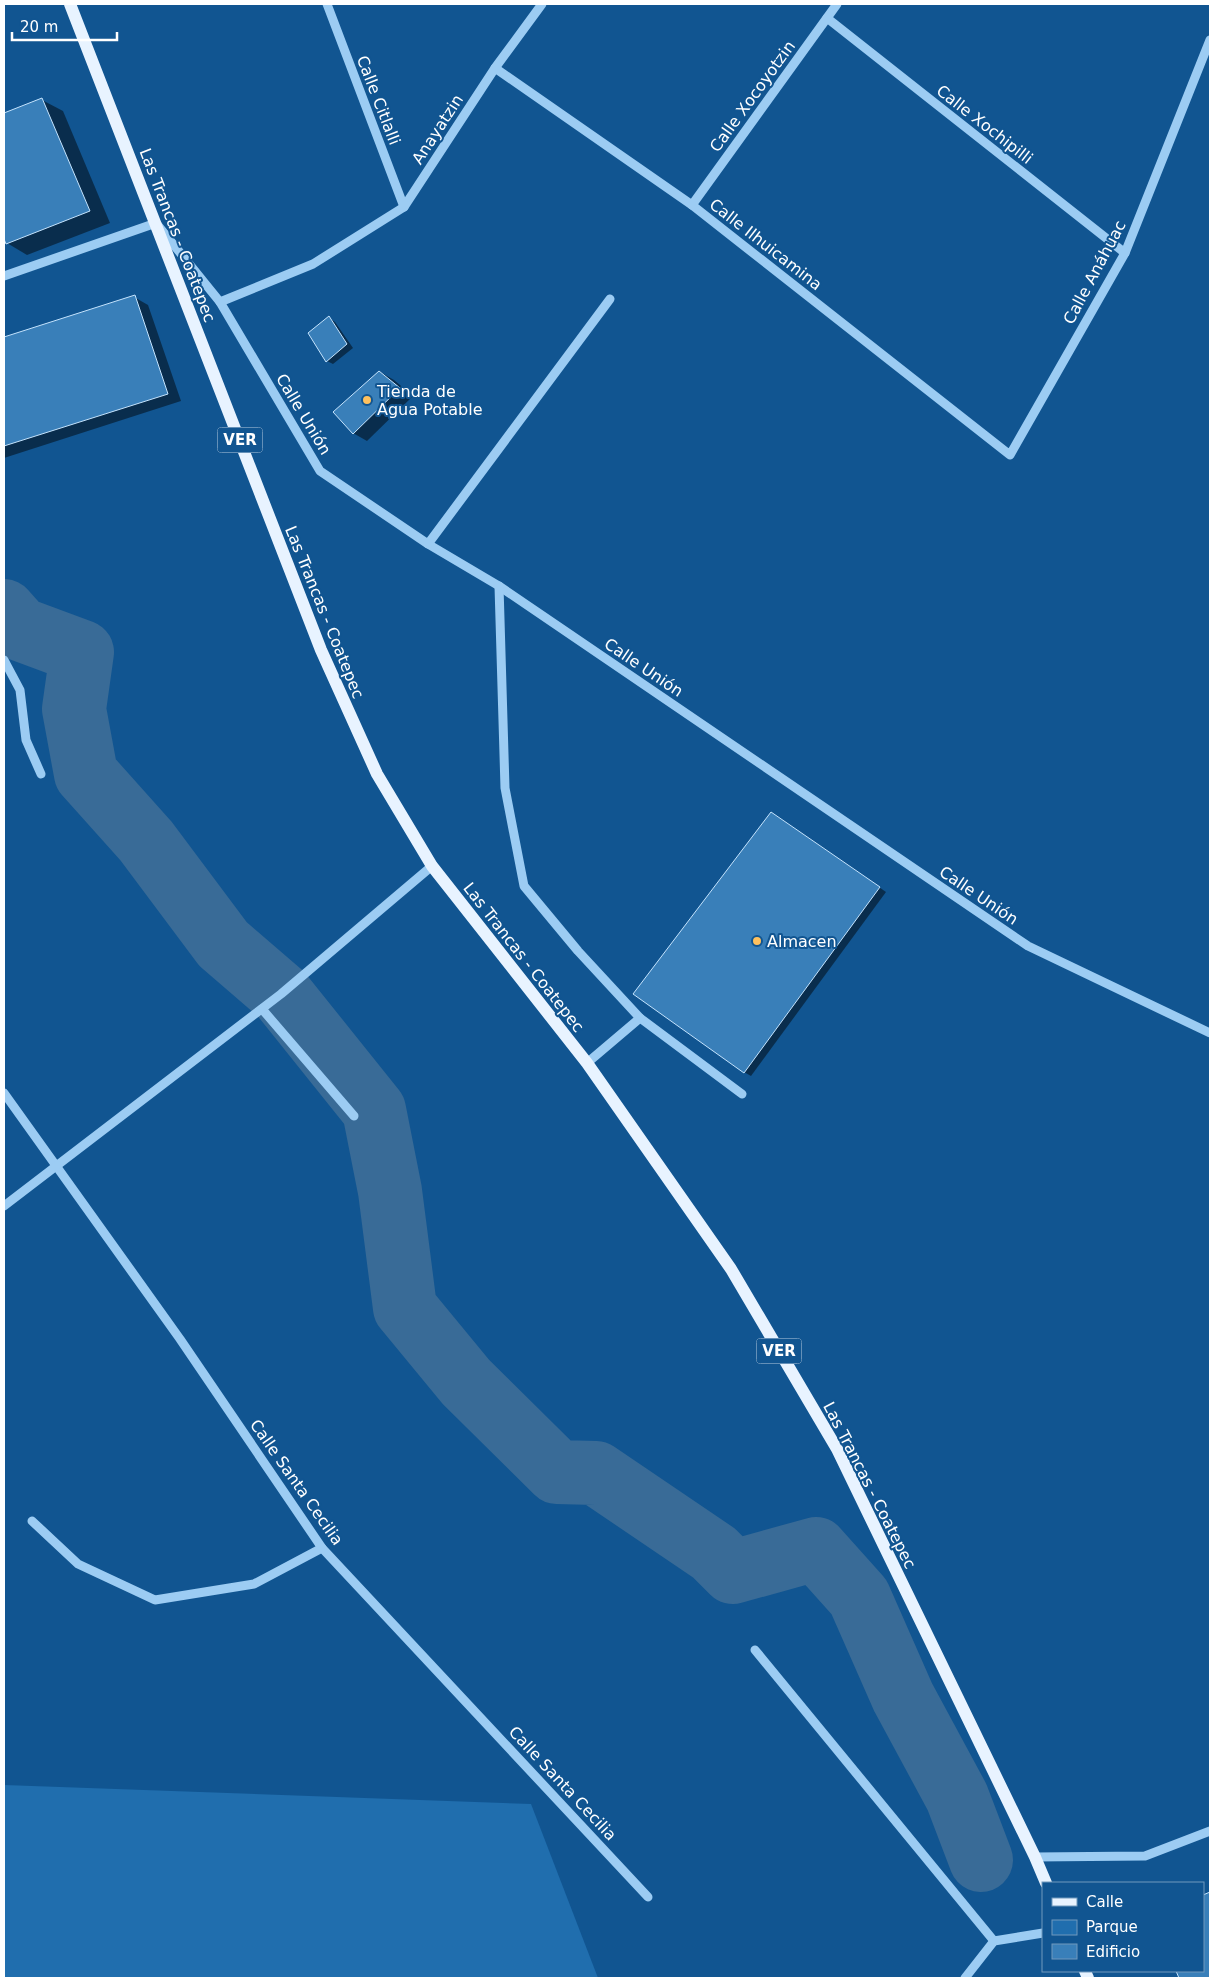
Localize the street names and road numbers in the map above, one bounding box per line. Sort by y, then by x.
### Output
street label: Calle Xocoyotzin [706,37,799,156]
street label: Calle Citlalli [353,53,404,148]
street label: Calle Xochipilli [933,81,1037,168]
street label: Anayatzin [408,91,467,168]
street label: Las Trancas - Coatepec [136,146,219,325]
street label: Calle Ilhuicamina [706,195,826,294]
street label: Calle Anáhuac [1059,217,1130,327]
street label: Calle Unión [272,370,335,458]
road number: VER [218,428,262,452]
street label: Las Trancas - Coatepec [281,523,368,701]
street label: Calle Unión [601,634,687,701]
street label: Calle Unión [936,862,1022,929]
street label: Las Trancas - Coatepec [459,879,588,1036]
road number: VER [756,1338,802,1364]
street label: Las Trancas - Coatepec [819,1399,920,1572]
street label: Calle Santa Cecilia [246,1416,347,1549]
street label: Calle Santa Cecilia [505,1722,620,1844]

